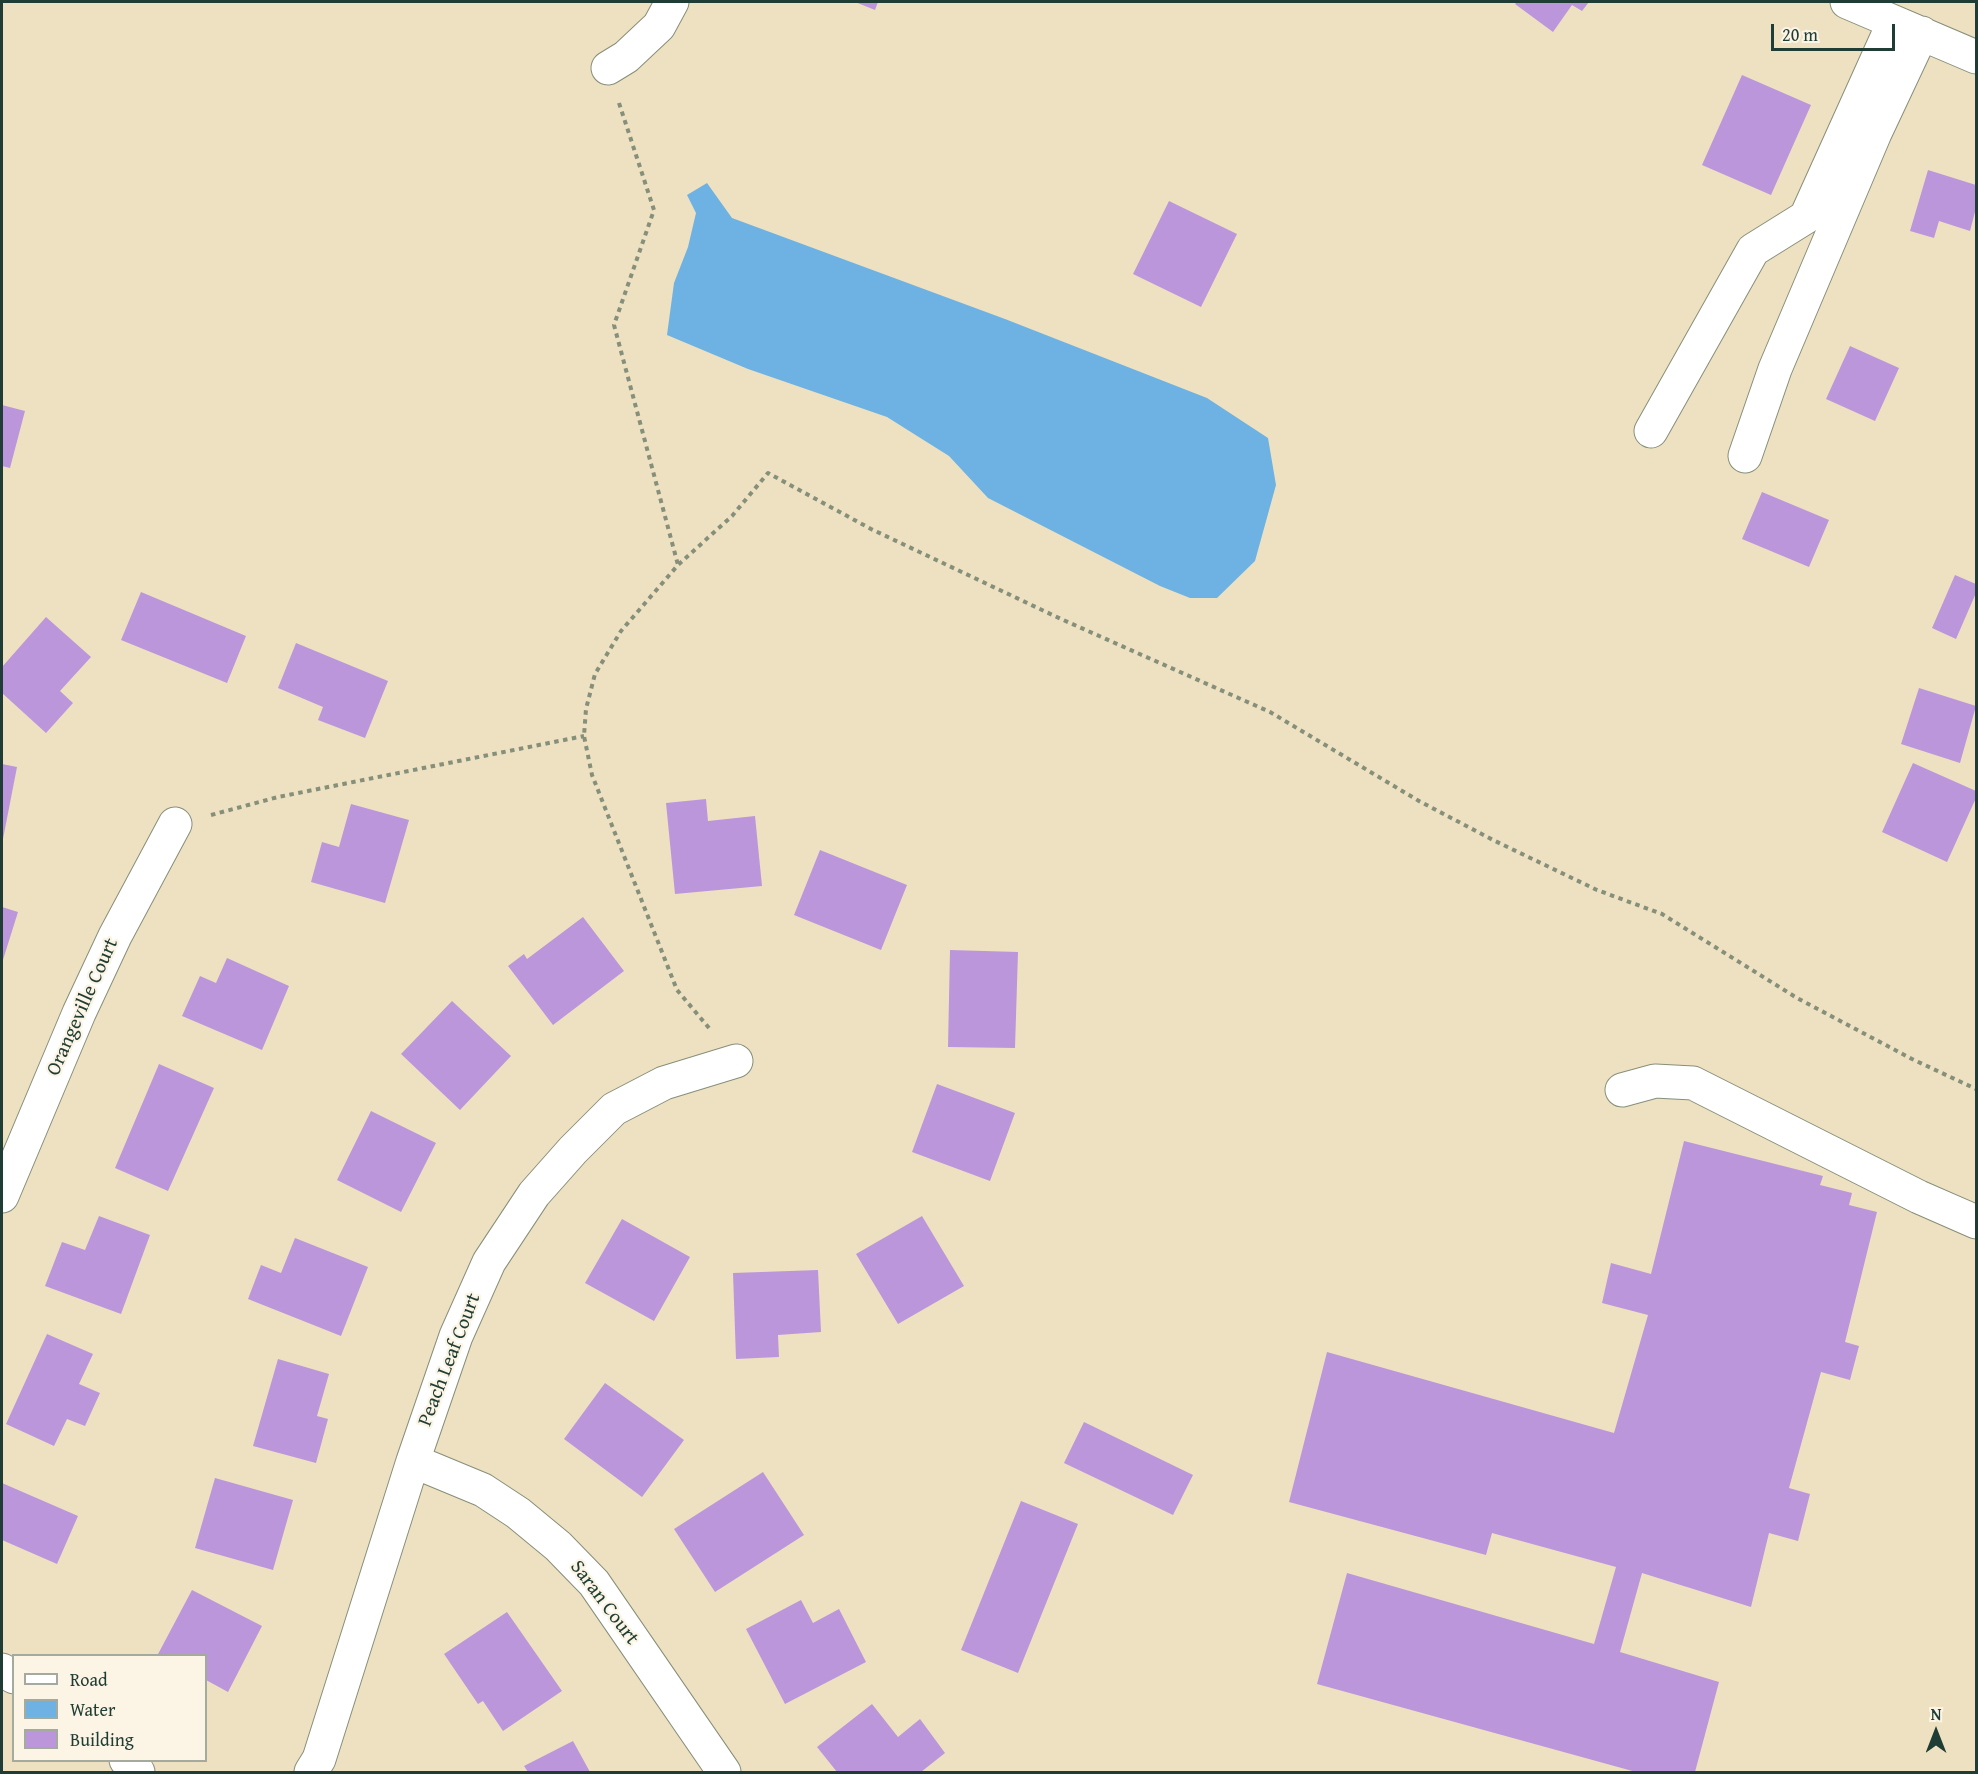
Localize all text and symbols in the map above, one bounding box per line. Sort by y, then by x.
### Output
scale bar [1774,12,1898,50]
text: 20 m [1782,21,1818,48]
street label: Orangeville Court [42,935,124,1079]
street label: Peach Leaf Court [414,1290,486,1430]
street label: Saran Court [564,1556,644,1650]
legend [12,1654,207,1762]
text: Road [70,1666,108,1693]
text: Water [70,1696,115,1723]
north arrow [1906,1702,1966,1762]
text: N [1931,1702,1941,1726]
text: Building [70,1726,134,1753]

